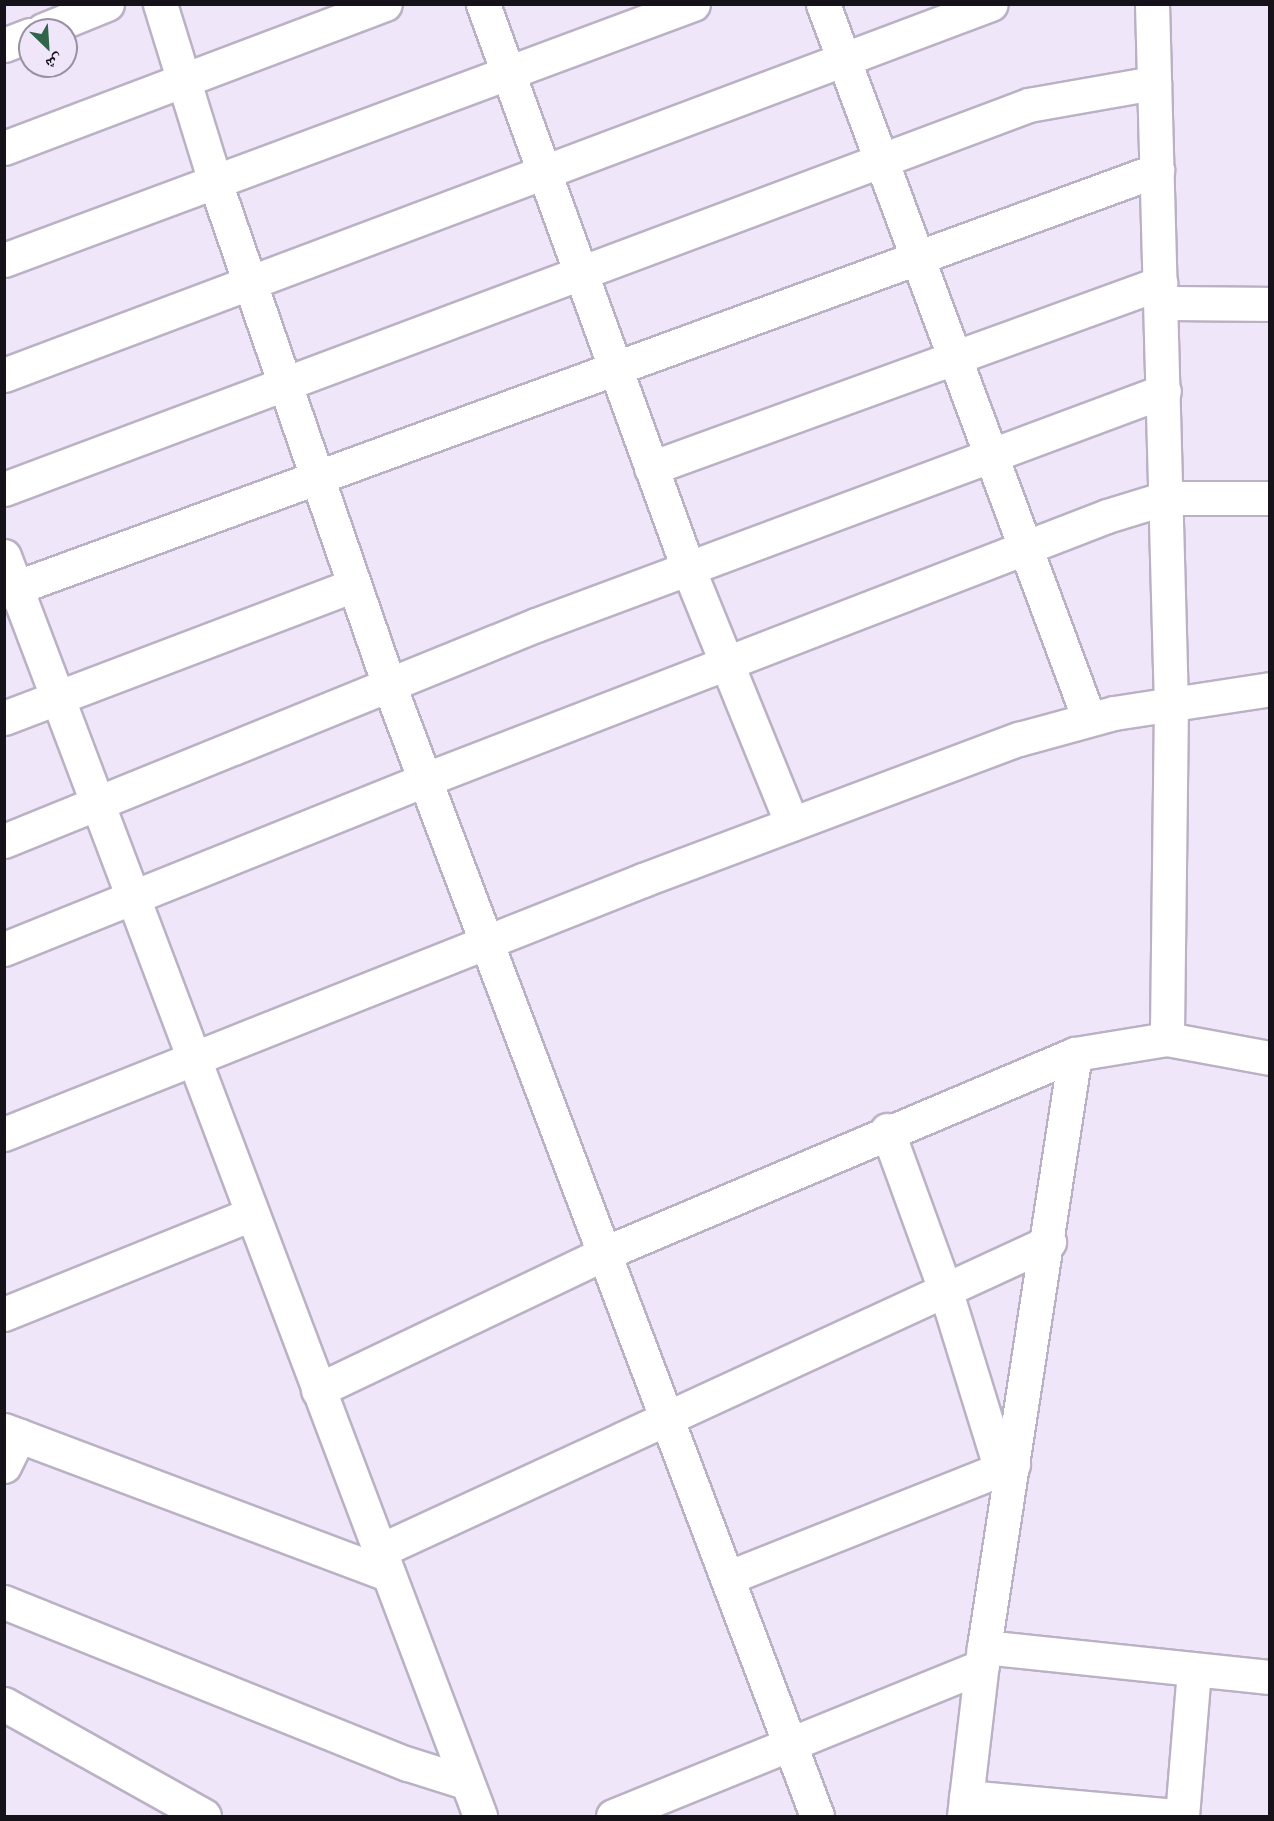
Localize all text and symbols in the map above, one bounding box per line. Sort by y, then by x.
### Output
north arrow [18,18,78,78]
text: ش [42,49,67,76]

